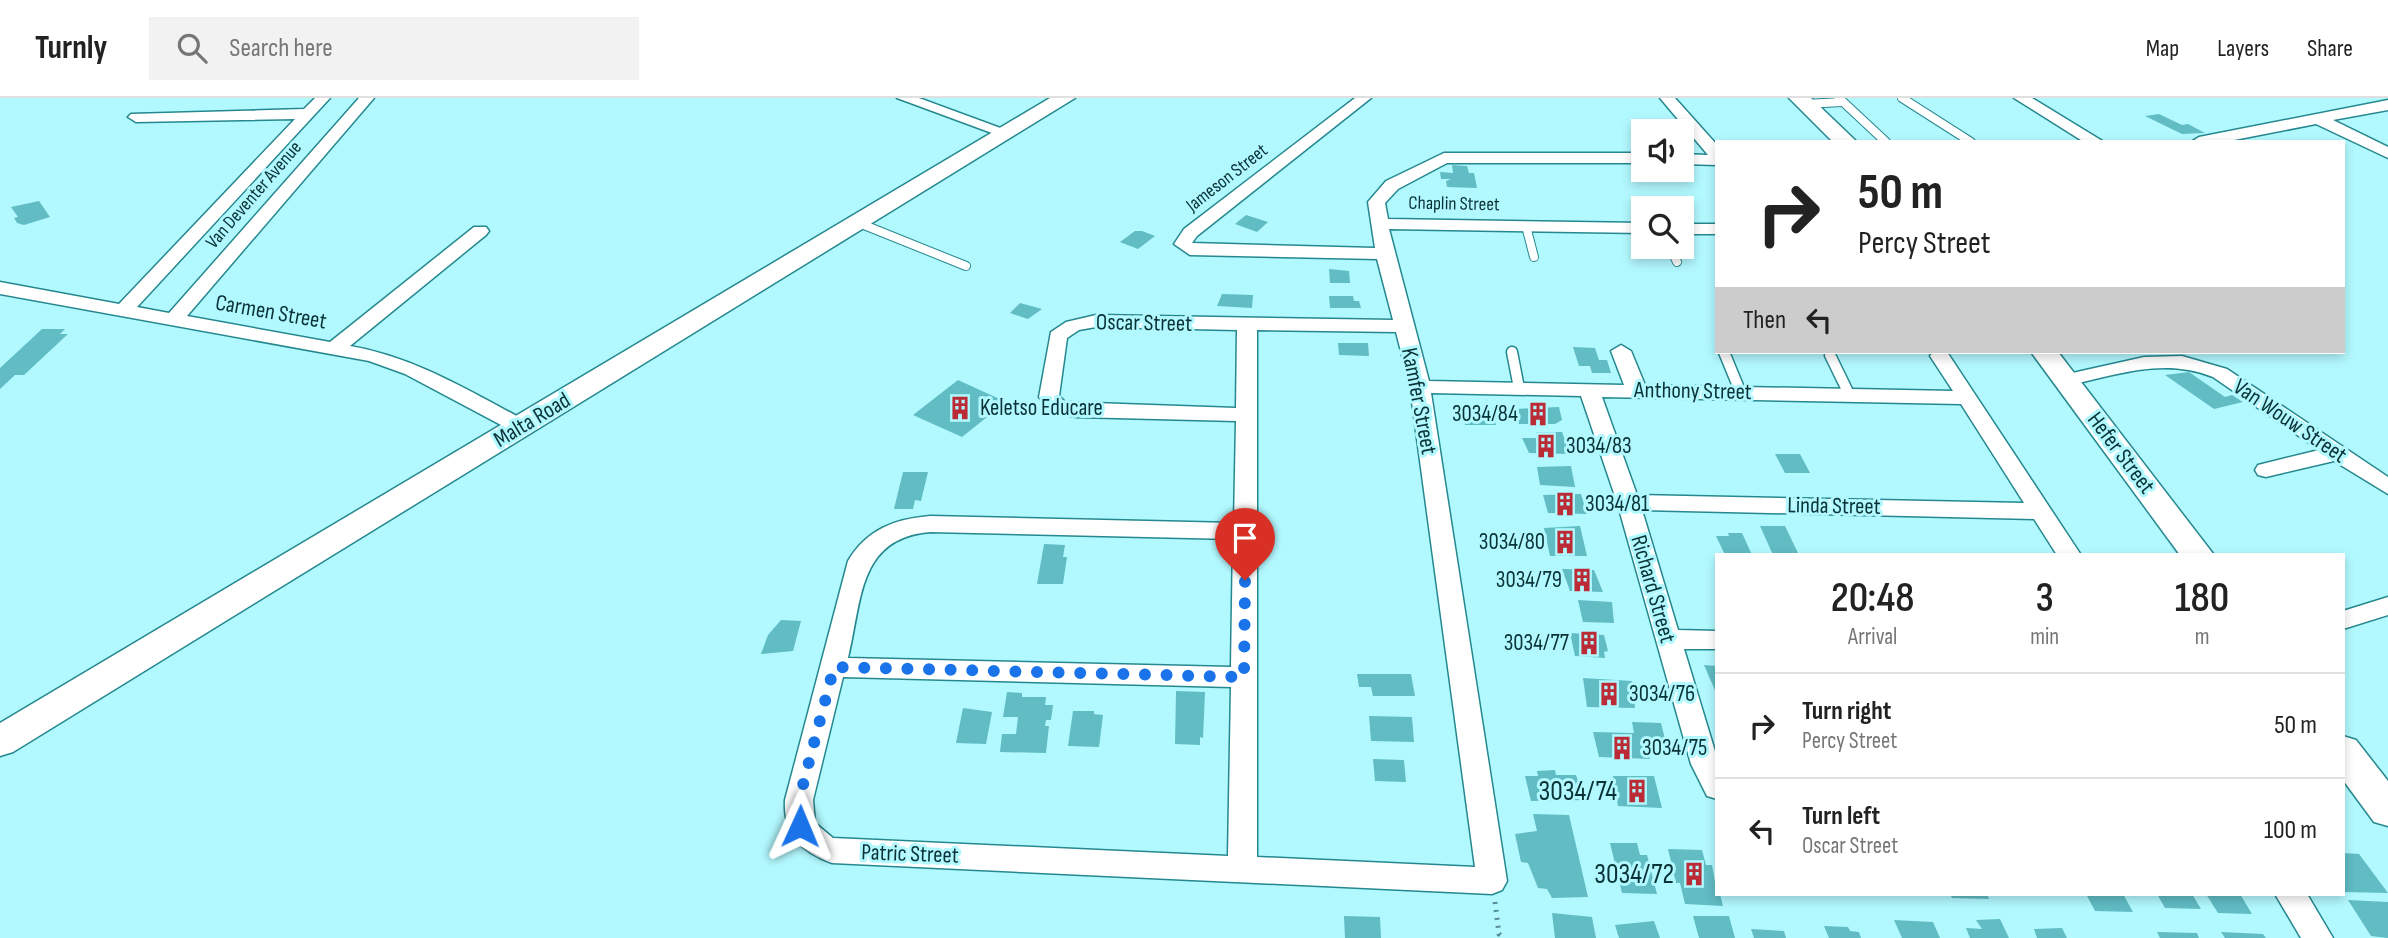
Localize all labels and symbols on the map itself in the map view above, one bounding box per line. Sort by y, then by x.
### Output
street label: Van Deventer Avenue [201,137,307,253]
street label: Jameson Street [1181,139,1272,218]
street label: Chaplin Street [1408,192,1500,216]
street label: Carmen Street [213,288,329,336]
street label: Oscar Street [1096,308,1192,338]
street label: Kamfer Street [1395,345,1443,457]
street label: Van Wouw Street [2228,373,2352,469]
street label: Anthony Street [1633,376,1752,406]
street label: Malta Road [489,386,575,454]
building icon: Keletso Educare [946,394,974,422]
place label: Keletso Educare [980,394,1103,422]
place label: 3034/84 [1452,400,1518,428]
building icon: 3034/84 [1524,400,1552,428]
street label: Hefer Street [2081,407,2161,499]
building icon: 3034/83 [1532,432,1560,460]
place label: 3034/83 [1566,432,1632,460]
building icon: 3034/81 [1551,490,1579,518]
place label: 3034/81 [1585,490,1649,518]
street label: Linda Street [1787,491,1881,521]
pin [1215,508,1275,580]
place label: 3034/80 [1479,528,1545,556]
building icon: 3034/80 [1551,528,1579,556]
street label: Richard Street [1624,532,1682,646]
place label: 3034/79 [1496,566,1562,594]
building icon: 3034/79 [1568,566,1596,594]
place label: 3034/77 [1504,629,1569,657]
building icon: 3034/77 [1575,629,1603,657]
building icon: 3034/76 [1595,680,1623,708]
place label: 3034/76 [1629,680,1695,708]
building icon: 3034/75 [1608,734,1636,762]
place label: 3034/75 [1642,734,1707,762]
place label: 3034/74 [1539,775,1617,808]
building icon: 3034/74 [1623,777,1651,805]
position arrow [763,789,837,863]
street label: Patric Street [861,838,959,870]
place label: 3034/72 [1594,858,1674,891]
building icon: 3034/72 [1680,860,1708,888]

